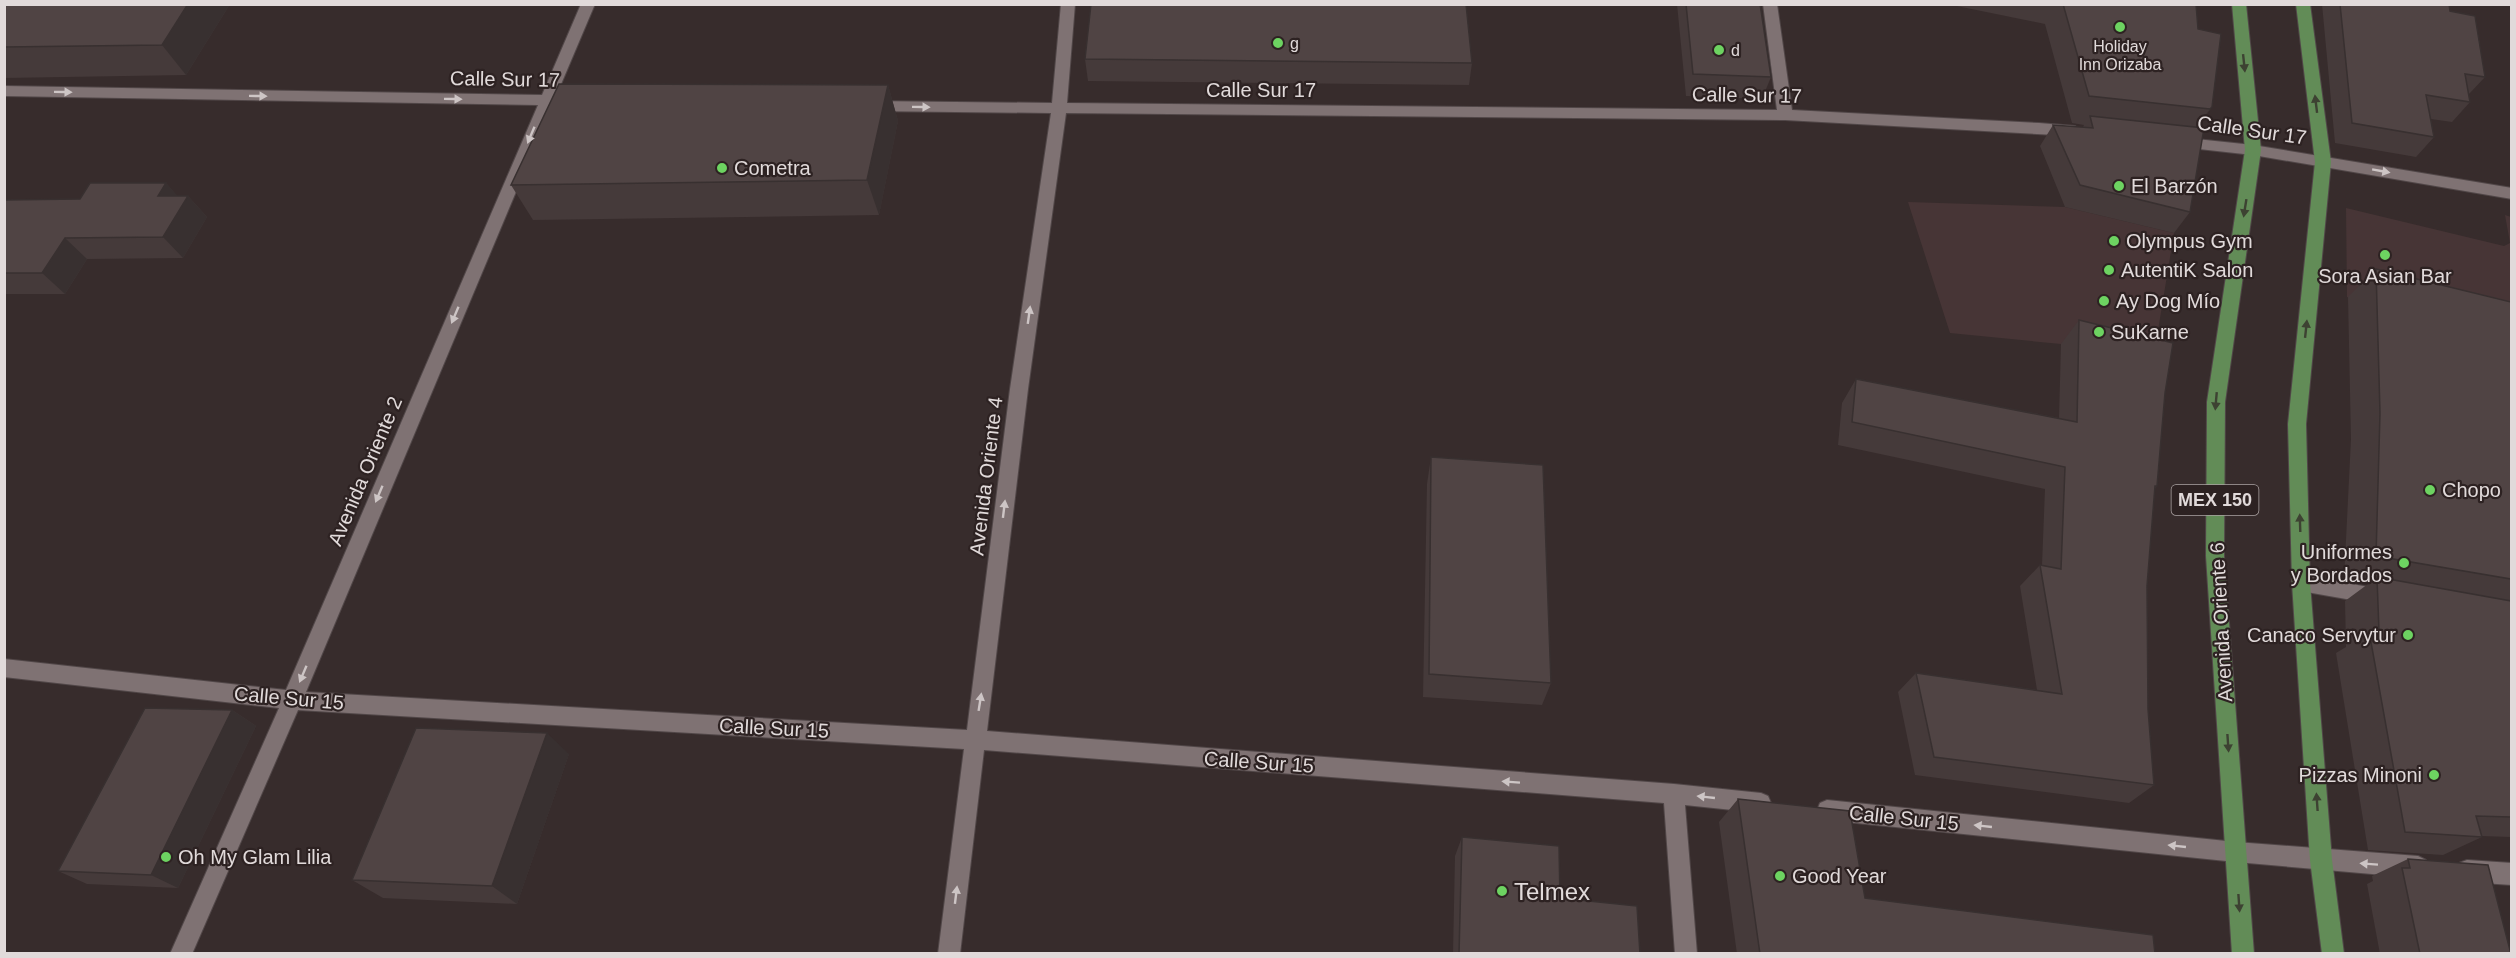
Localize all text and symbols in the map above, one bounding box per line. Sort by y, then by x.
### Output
marker: Holiday Inn Orizaba [2113,20,2127,34]
place label: g [1290,35,1299,52]
marker: g [1271,36,1285,50]
place label: Holiday Inn Orizaba [2079,38,2161,73]
place label: d [1731,42,1740,59]
marker: d [1712,43,1726,57]
one-way arrow [2240,53,2249,72]
street label: Calle Sur 17 [450,67,560,91]
street label: Calle Sur 17 [1206,79,1316,101]
street label: Calle Sur 17 [1692,83,1802,107]
one-way arrow [53,88,72,97]
one-way arrow [248,91,267,100]
one-way arrow [443,94,462,103]
one-way arrow [2311,94,2320,113]
one-way arrow [911,102,930,112]
street label: Calle Sur 17 [2196,111,2308,149]
one-way arrow [527,127,536,144]
place label: Cometra [734,157,812,179]
marker: Cometra [715,161,729,175]
one-way arrow [2371,167,2390,176]
place label: El Barzón [2131,175,2218,197]
marker: El Barzón [2112,179,2126,193]
one-way arrow [2240,199,2249,218]
place label: Olympus Gym [2126,230,2253,252]
marker: Olympus Gym [2107,234,2121,248]
marker: Sora Asian Bar [2378,248,2392,262]
place label: AutentiK Salon [2121,259,2253,281]
marker: AutentiK Salon [2102,263,2116,277]
place label: Sora Asian Bar [2318,265,2452,287]
place label: Ay Dog Mío [2116,290,2220,312]
marker: Ay Dog Mío [2097,294,2111,308]
one-way arrow [450,306,459,324]
one-way arrow [1025,306,1034,325]
one-way arrow [2301,319,2311,338]
place label: SuKarne [2111,321,2189,343]
marker: SuKarne [2092,325,2106,339]
one-way arrow [2212,392,2221,411]
street label: Avenida Oriente 2 [324,393,406,549]
street label: Avenida Oriente 4 [965,395,1007,557]
place label: Chopo [2442,479,2501,501]
marker: Chopo [2423,483,2437,497]
road number: MEX 150 [2172,485,2258,515]
one-way arrow [374,486,384,504]
one-way arrow [1000,499,1009,518]
one-way arrow [2295,514,2304,533]
place label: Uniformes y Bordados [2291,541,2392,586]
street label: Avenida Oriente 6 [2206,542,2236,702]
marker: Uniformes y Bordados [2397,556,2411,570]
place label: Canaco Servytur [2247,624,2396,646]
marker: Canaco Servytur [2401,628,2415,642]
one-way arrow [298,665,307,683]
street label: Calle Sur 15 [233,682,345,714]
one-way arrow [976,692,985,711]
street label: Calle Sur 15 [718,714,830,742]
one-way arrow [2223,733,2233,752]
street label: Calle Sur 15 [1203,747,1315,777]
place label: Pizzas Minoni [2299,764,2422,786]
marker: Pizzas Minoni [2427,768,2441,782]
one-way arrow [1502,777,1521,786]
one-way arrow [1696,792,1715,802]
one-way arrow [2312,792,2322,811]
street label: Calle Sur 15 [1848,801,1960,835]
one-way arrow [1974,821,1993,831]
one-way arrow [2168,841,2187,851]
place label: Oh My Glam Lilia [178,846,332,868]
marker: Oh My Glam Lilia [159,850,173,864]
one-way arrow [2360,859,2379,868]
place label: Good Year [1792,865,1887,887]
marker: Good Year [1773,869,1787,883]
place label: Telmex [1514,878,1590,905]
marker: Telmex [1495,884,1509,898]
one-way arrow [951,886,960,905]
one-way arrow [2235,893,2244,912]

